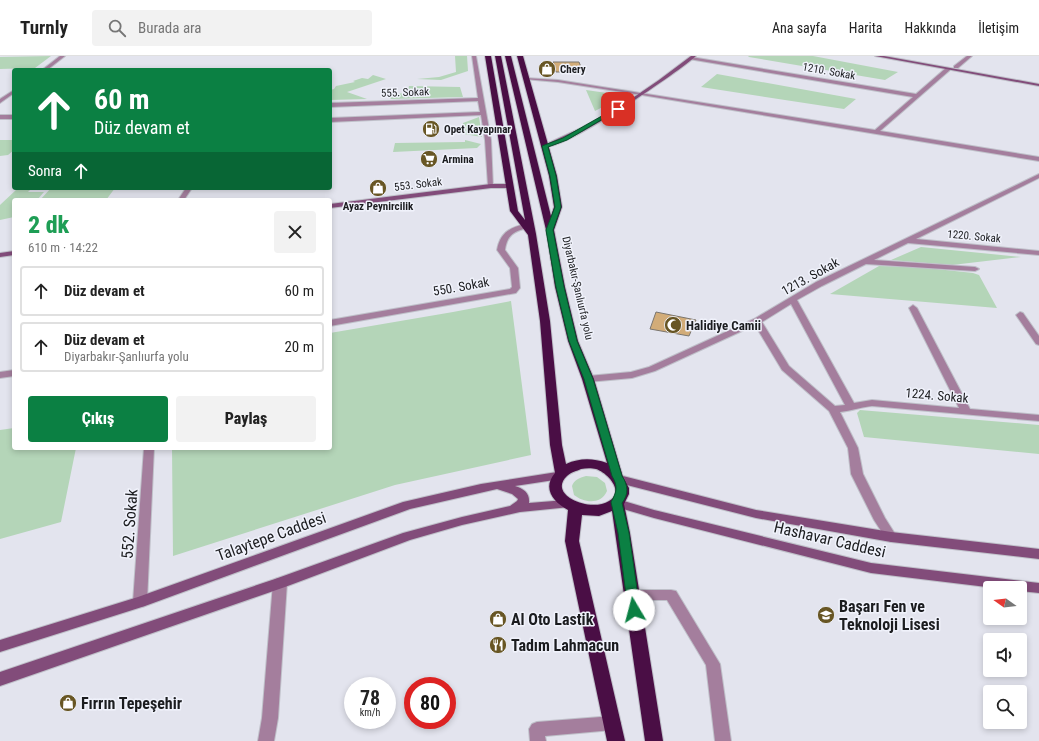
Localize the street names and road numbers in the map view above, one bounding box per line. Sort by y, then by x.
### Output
street label: 1210. Sokak [801,60,856,83]
street label: 555. Sokak [381,85,429,100]
street label: 553. Sokak [393,175,443,194]
street label: 1220. Sokak [947,228,1001,245]
street label: Diyarbakır-Şanlıurfa yolu [559,235,596,341]
street label: 1213. Sokak [779,254,842,298]
street label: 550. Sokak [432,274,491,299]
street label: 1224. Sokak [905,385,969,406]
street label: 552. Sokak [118,488,141,560]
street label: Talaytepe Caddesi [214,508,329,565]
street label: Hashavar Caddesi [772,517,888,562]

